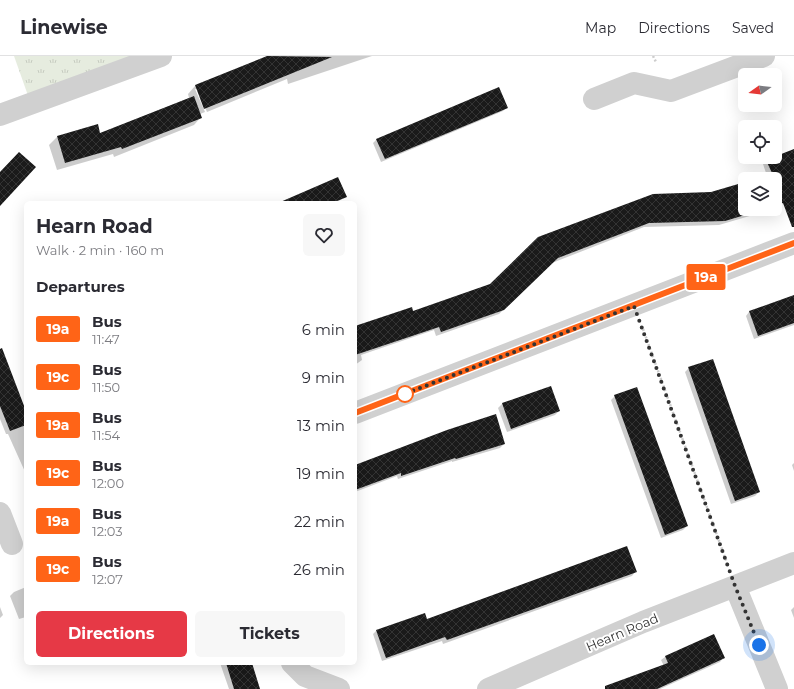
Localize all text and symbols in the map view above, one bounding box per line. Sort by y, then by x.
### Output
text: Linewise [20,16,108,39]
text: Map [585,19,616,37]
text: Directions [638,19,710,37]
text: Saved [732,19,774,37]
north arrow [738,68,782,112]
map controls [738,68,782,216]
button: locate [738,120,782,164]
button: layers [738,172,782,216]
button: heart [303,214,345,256]
text: Hearn Road [36,215,153,238]
text: Walk · 2 min · 160 m [36,242,164,258]
line badge: 19a [683,264,729,290]
text: 19a [694,268,718,286]
text: Departures [36,277,125,296]
text: Bus [92,312,122,331]
text: 19a [46,320,70,338]
text: 6 min [302,320,345,339]
text: 11:47 [92,331,120,347]
text: Bus [92,360,122,379]
text: 19c [47,368,69,386]
text: 9 min [302,368,345,387]
text: 11:50 [92,379,120,395]
unlabelled marker [396,385,414,403]
text: Bus [92,408,122,427]
text: 19a [46,416,70,434]
text: 13 min [297,416,345,435]
text: 11:54 [92,427,120,443]
text: Bus [92,456,122,475]
text: 19c [47,464,69,482]
text: 19 min [296,464,345,483]
text: 12:00 [92,475,124,491]
text: Bus [92,504,122,523]
text: 19a [46,512,70,530]
text: 22 min [294,512,345,531]
text: 12:03 [92,523,123,539]
text: Bus [92,552,122,571]
text: 19c [47,560,69,578]
text: 26 min [293,560,345,579]
text: 12:07 [92,571,123,587]
street label: Hearn Road [583,610,661,654]
button: Directions [36,611,187,657]
button: Tickets [195,611,345,657]
your location [749,635,769,655]

